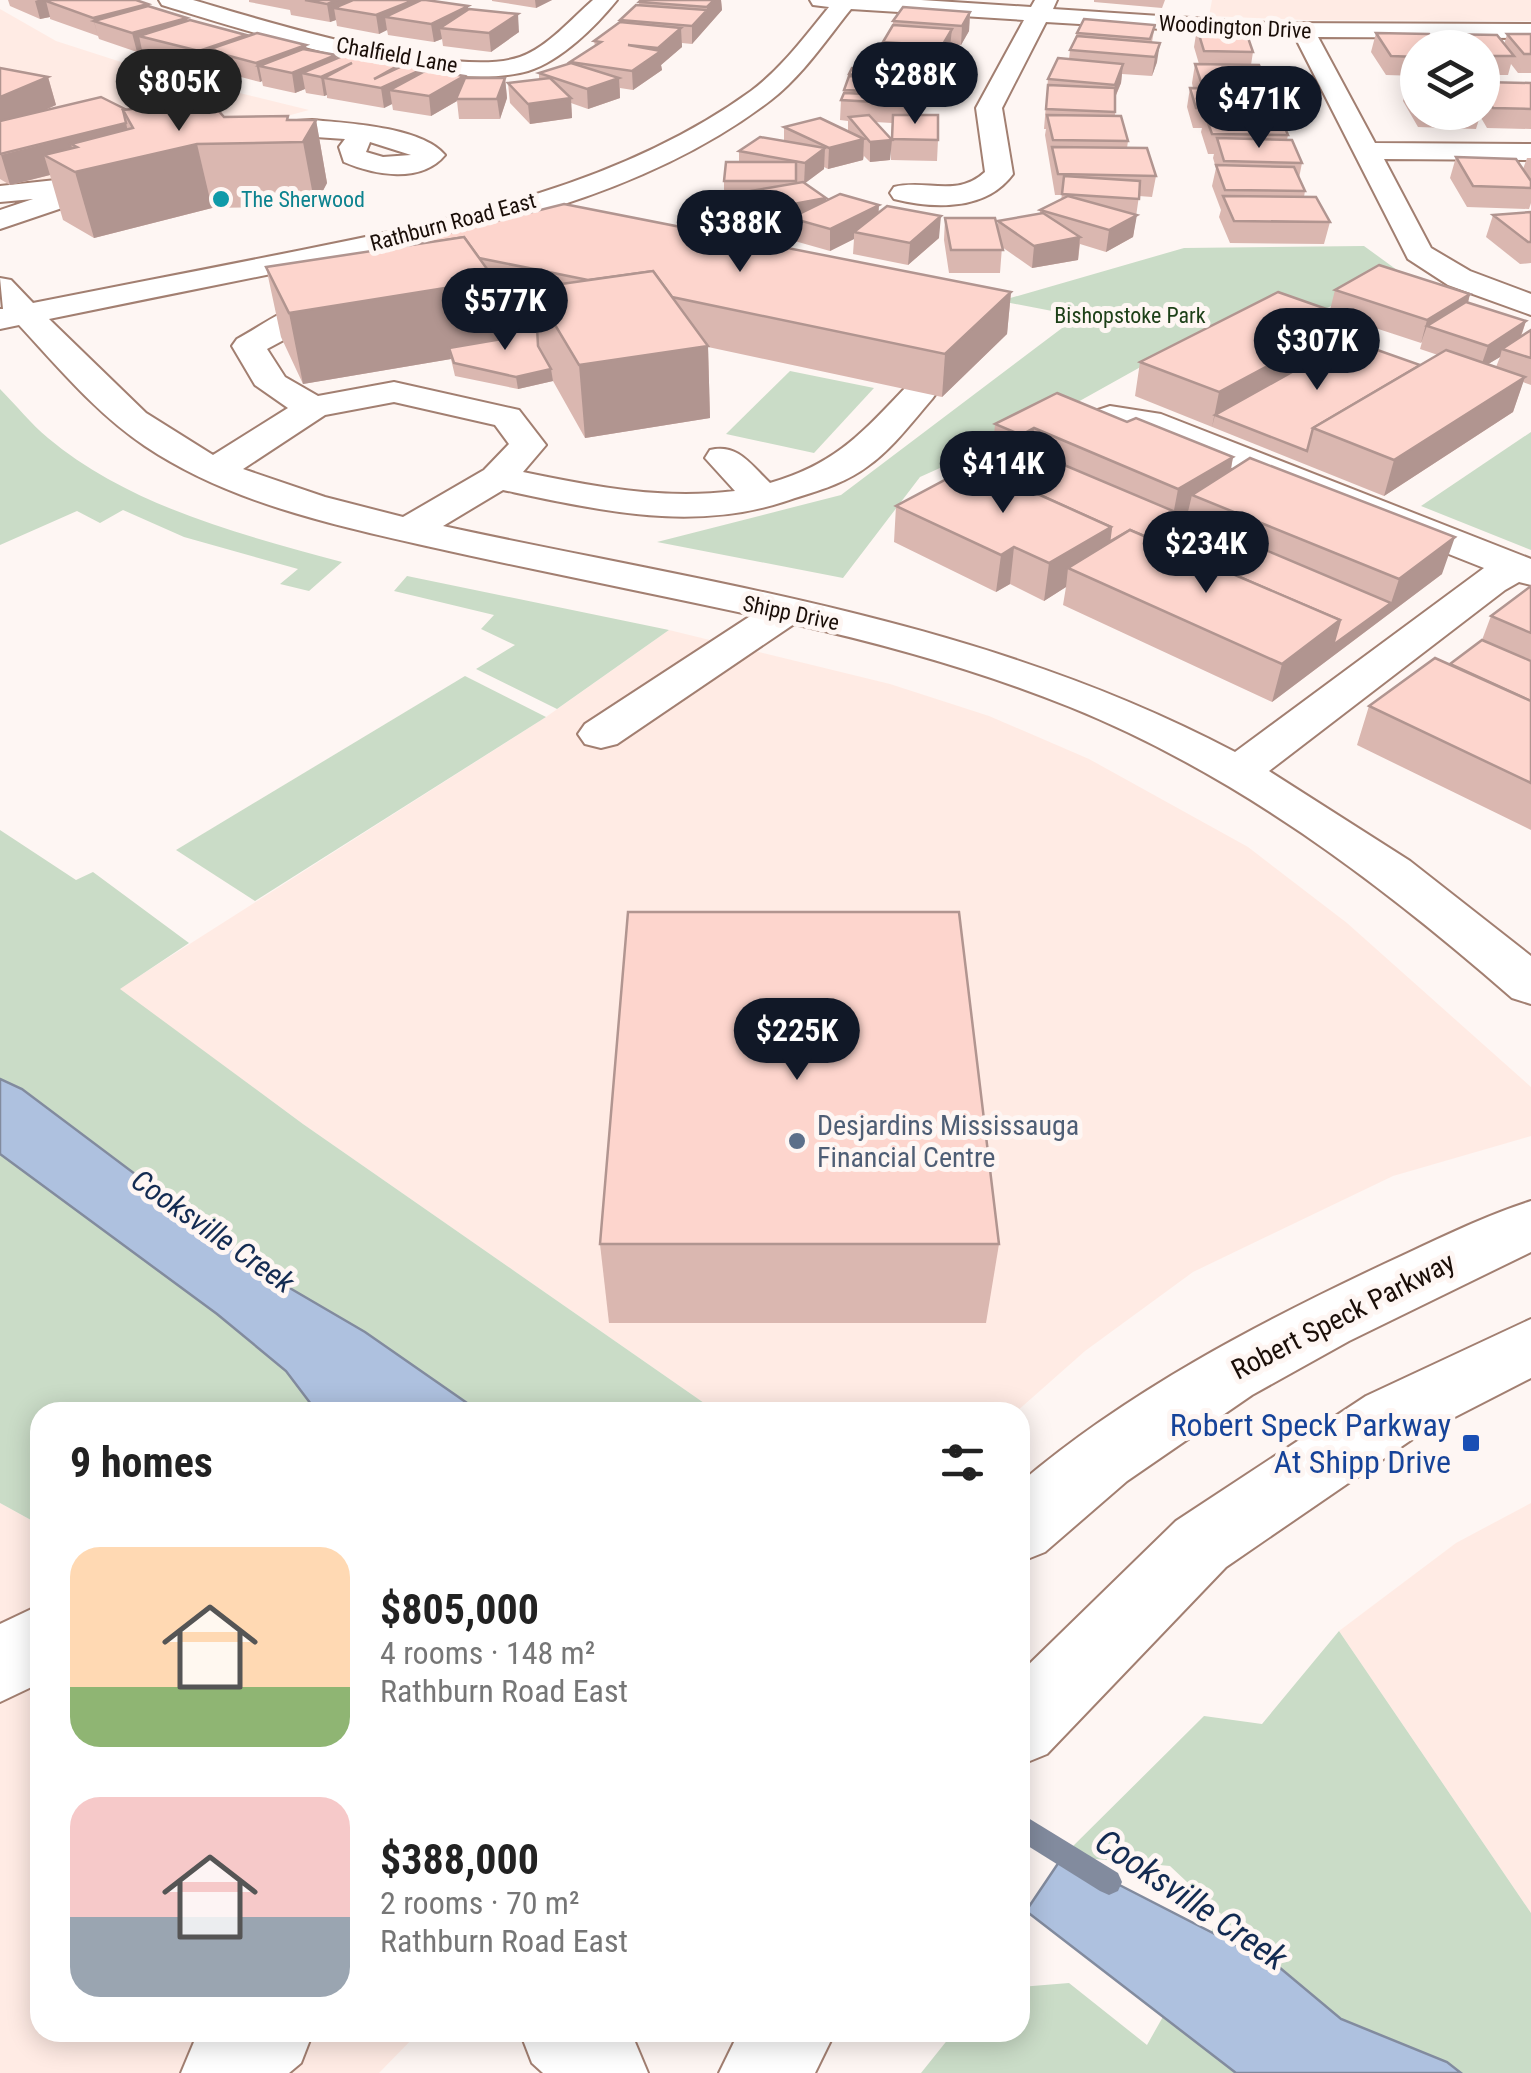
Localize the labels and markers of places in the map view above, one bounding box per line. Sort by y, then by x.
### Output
pin: $288K [845,42,985,127]
pin: $805K [109,49,249,134]
pin: $471K [1189,66,1329,151]
place label: The Sherwood [241,187,365,212]
marker: The Sherwood [210,188,232,210]
pin: $388K [670,190,810,275]
pin: $577K [435,268,575,353]
pin: $307K [1247,308,1387,393]
pin: $414K [933,431,1073,516]
pin: $234K [1136,511,1276,596]
pin: $225K [727,998,867,1083]
place label: Desjardins Mississauga Financial Centre [817,1109,1079,1174]
marker: Desjardins Mississauga Financial Centre [786,1130,808,1152]
place label: Robert Speck Parkway At Shipp Drive [1170,1406,1451,1481]
marker: Robert Speck Parkway At Shipp Drive [1460,1432,1482,1454]

